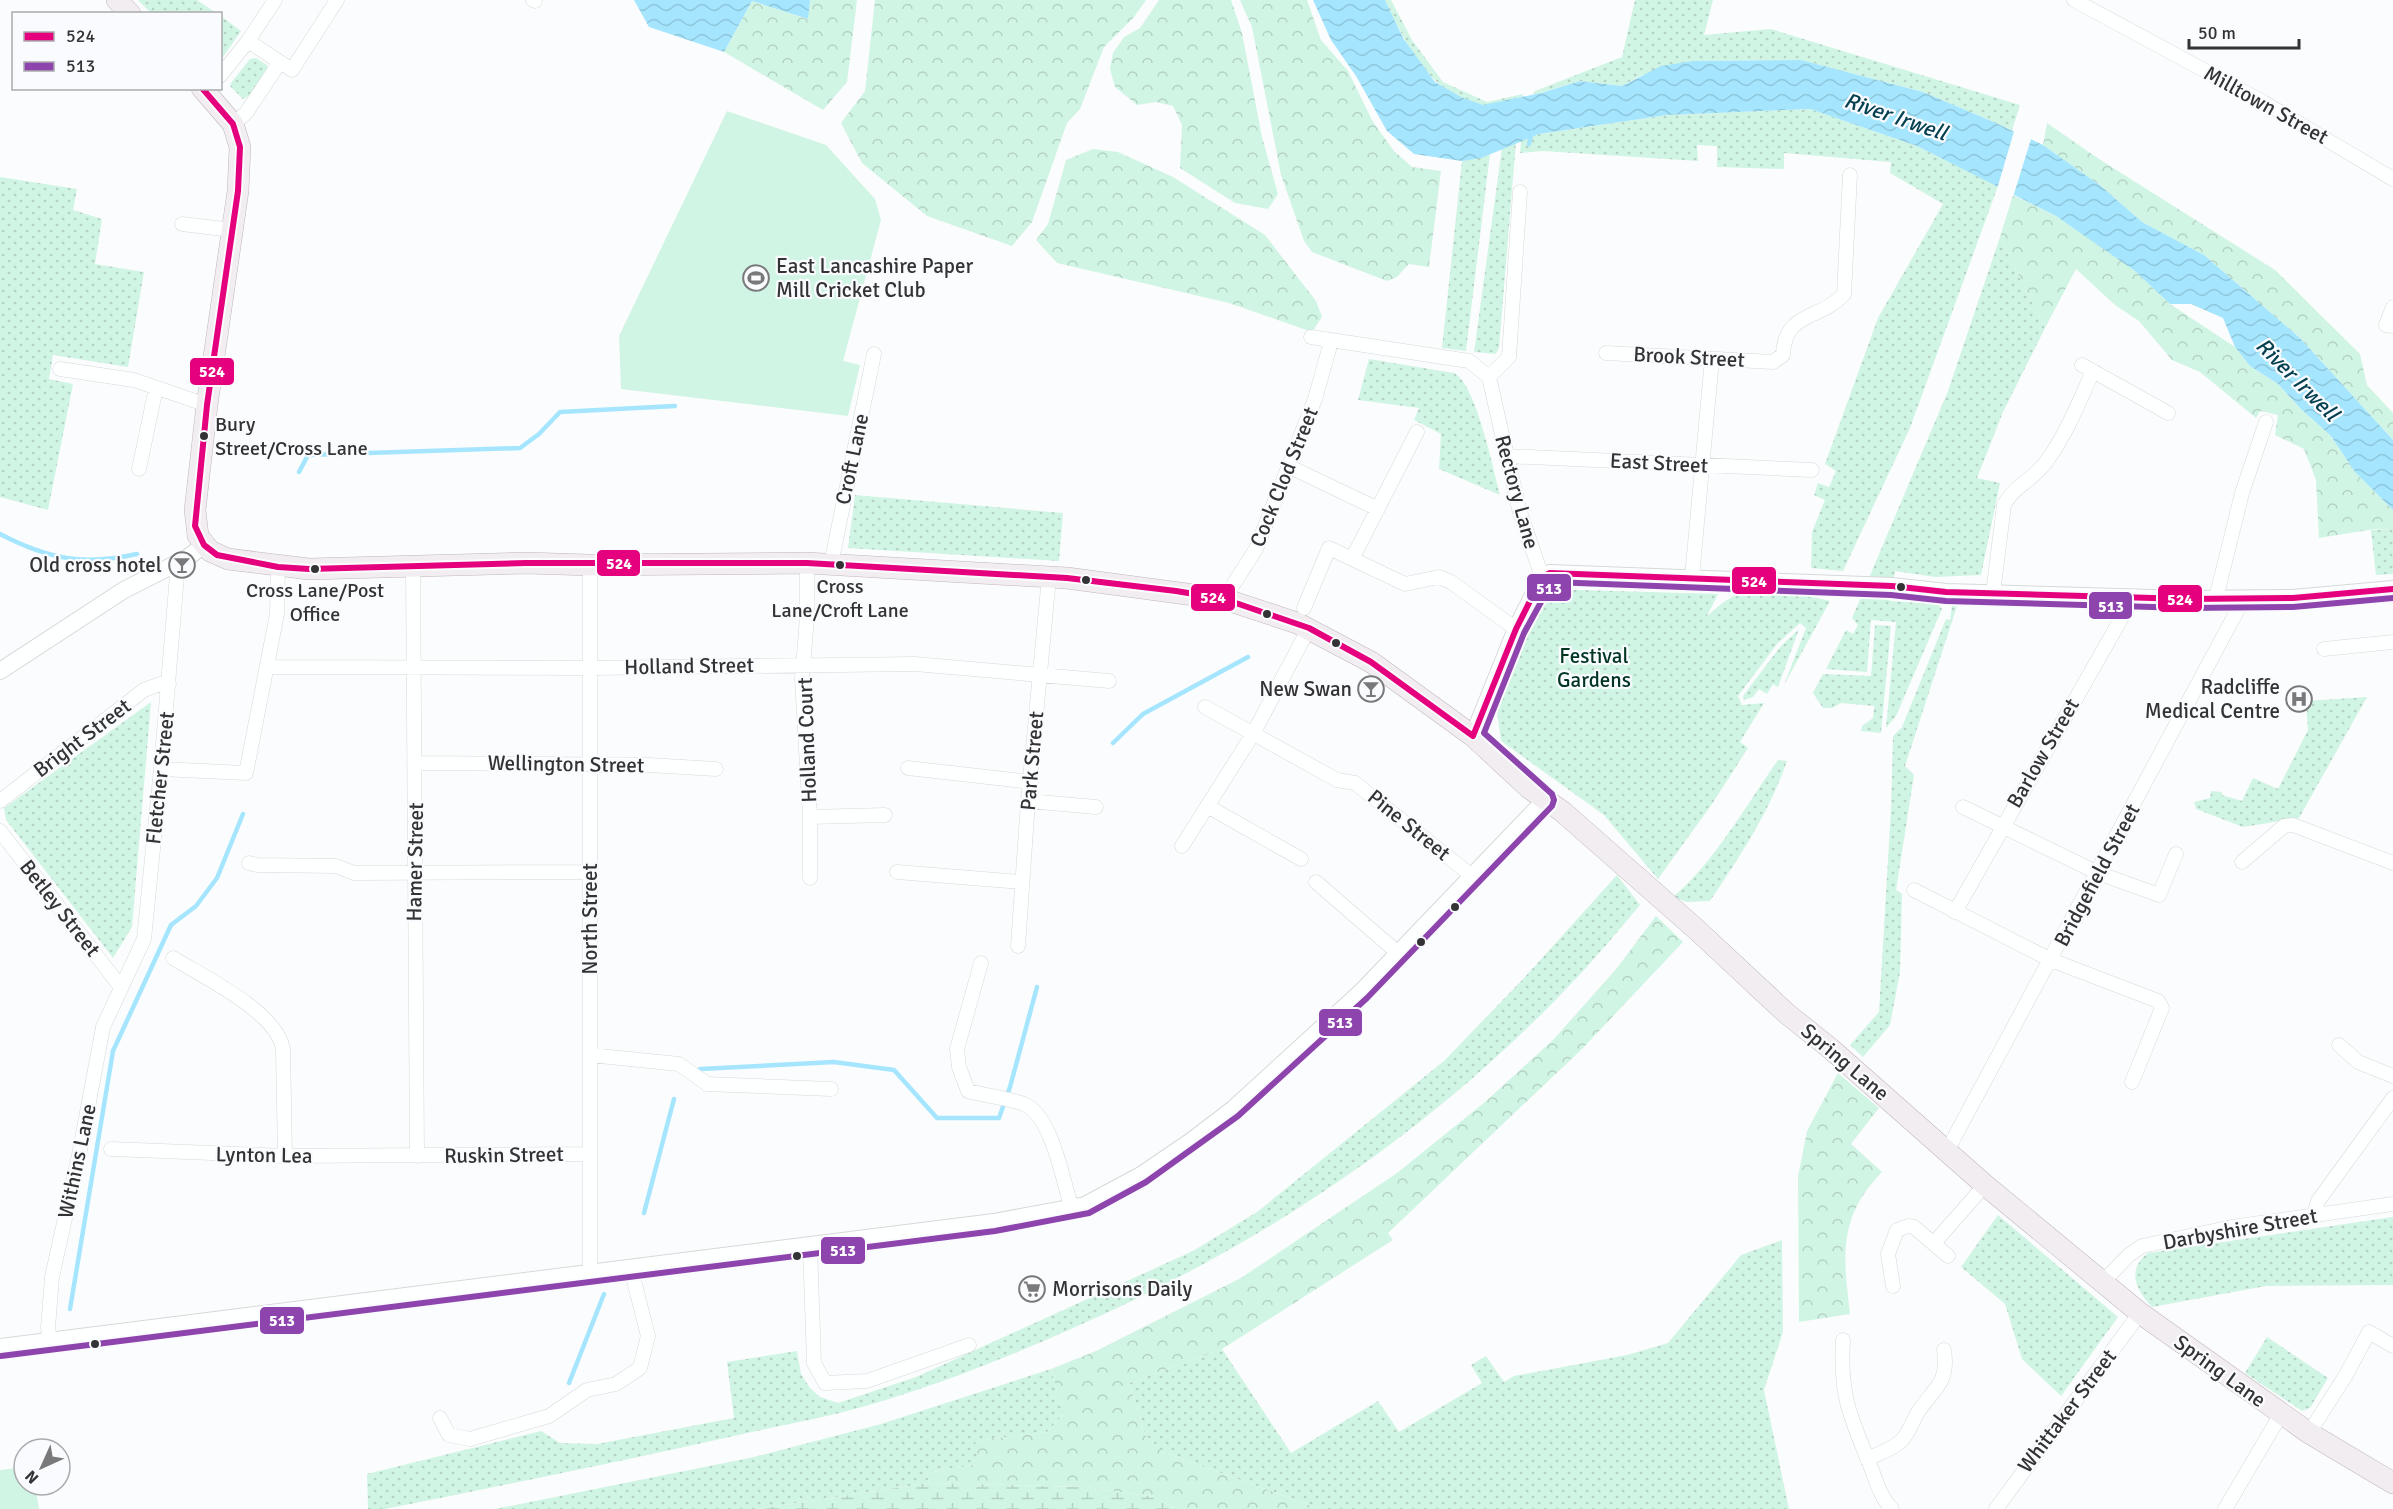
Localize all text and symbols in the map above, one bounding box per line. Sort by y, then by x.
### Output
legend [12,12,222,90]
scale bar [2189,12,2298,50]
text: 50 m [2198,22,2236,44]
text: 524 [66,25,95,47]
text: 513 [66,55,95,77]
street label: Milltown Street [2199,60,2333,150]
water label: River Irwell [1841,86,1952,147]
place label: East Lancashire Paper Mill Cricket Club [776,253,973,303]
sports icon: East Lancashire Paper Mill Cricket Club [741,263,771,293]
water label: River Irwell [2250,332,2346,428]
street label: Brook Street [1633,341,1745,373]
line badge: 524 [189,357,235,386]
text: 524 [199,362,225,382]
street label: Cock Clod Street [1244,403,1324,551]
street label: Croft Lane [830,411,874,507]
place label: Bury Street/Cross Lane [215,412,368,461]
marker: Bury Street/Cross Lane [198,430,210,442]
street label: Rectory Lane [1489,432,1545,552]
street label: East Street [1609,447,1709,479]
line badge: 524 [596,549,641,577]
bar icon: Old cross hotel [167,550,197,580]
place label: Old cross hotel [29,552,162,578]
text: 524 [606,554,632,574]
marker: Cross Lane/Croft Lane [834,559,846,571]
marker: Cross Lane/Post Office [309,563,321,575]
line badge: 524 [1731,566,1777,595]
text: 524 [1741,572,1767,592]
line badge: 513 [1526,573,1572,602]
place label: Cross Lane/Croft Lane [771,574,909,623]
unlabelled marker [1080,574,1092,586]
place label: Cross Lane/Post Office [246,578,384,627]
text: 513 [1536,579,1562,599]
unlabelled marker [1895,581,1907,593]
line badge: 524 [1190,583,1236,612]
line badge: 524 [2157,584,2203,613]
text: 524 [1200,588,1226,608]
text: 524 [2167,590,2193,610]
line badge: 513 [2088,591,2133,620]
text: 513 [2098,597,2124,617]
unlabelled marker [1261,608,1273,620]
unlabelled marker [1330,637,1342,649]
park label: Festival Gardens [1557,643,1631,693]
street label: Holland Street [624,652,754,680]
bar icon: New Swan [1356,674,1386,704]
place label: Radcliffe Medical Centre [2145,674,2280,724]
place label: New Swan [1259,676,1352,702]
street label: Holland Court [792,677,822,803]
hospital icon: Radcliffe Medical Centre [2284,684,2314,714]
street label: Bright Street [28,693,136,783]
street label: Barlow Street [2001,694,2085,812]
street label: Fletcher Street [140,710,180,846]
street label: Park Street [1015,710,1049,812]
street label: Wellington Street [487,750,645,778]
street label: Pine Street [1362,784,1456,866]
street label: Bridgefield Street [2048,799,2146,951]
street label: Hamer Street [401,802,429,922]
street label: Betley Street [14,854,106,962]
street label: North Street [577,863,603,975]
unlabelled marker [1449,901,1461,913]
unlabelled marker [1415,936,1427,948]
line badge: 513 [1318,1008,1363,1037]
text: 513 [1327,1013,1353,1033]
street label: Spring Lane [1796,1018,1894,1106]
street label: Withins Lane [52,1101,102,1221]
street label: Lynton Lea [215,1141,313,1169]
street label: Ruskin Street [444,1141,564,1169]
street label: Darbyshire Street [2161,1203,2319,1255]
line badge: 513 [820,1236,866,1265]
text: 513 [830,1241,856,1261]
unlabelled marker [791,1250,803,1262]
supermarket icon: Morrisons Daily [1017,1274,1047,1304]
place label: Morrisons Daily [1052,1276,1192,1302]
line badge: 513 [259,1306,305,1335]
text: 513 [269,1311,295,1331]
street label: Spring Lane [2169,1329,2271,1413]
unlabelled marker [89,1338,101,1350]
street label: Whittaker Street [2012,1344,2122,1478]
north arrow [12,1437,72,1497]
text: N [21,1466,43,1488]

